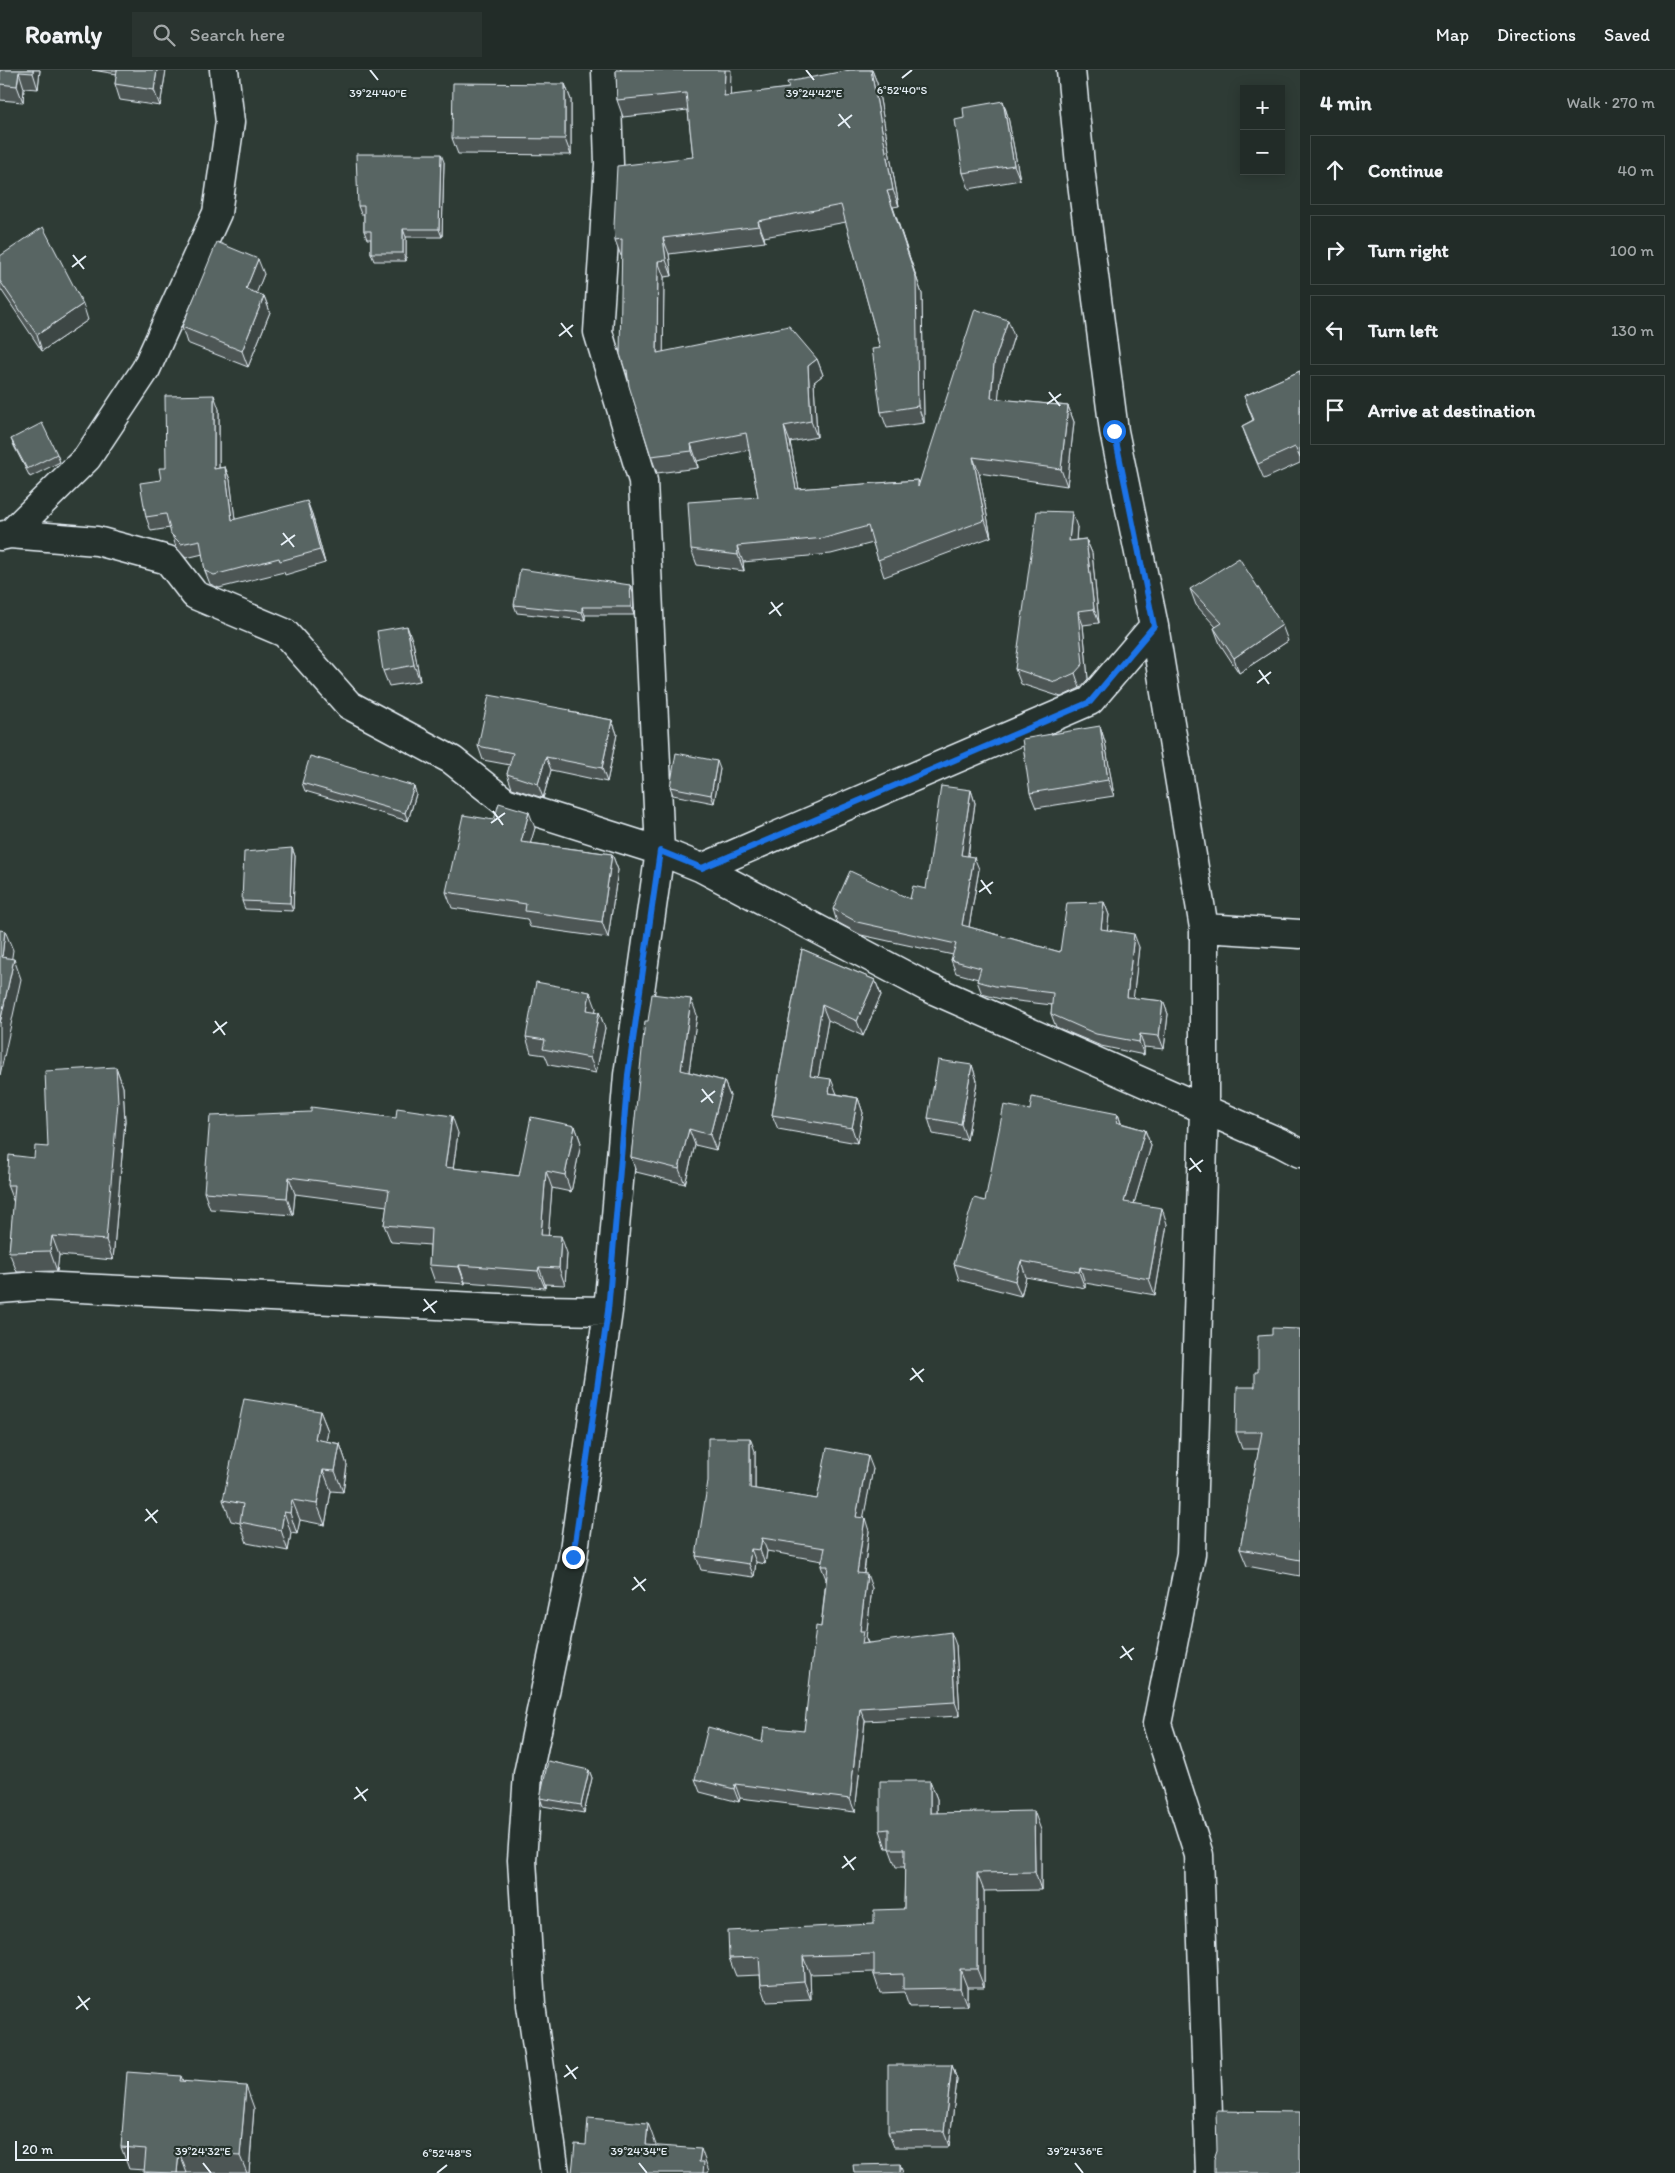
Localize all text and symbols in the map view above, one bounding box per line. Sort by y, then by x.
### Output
search box [132,12,482,57]
text: Roamly [25,20,102,49]
icon: search [150,21,178,49]
text: Search here [190,23,285,46]
text: Map [1436,24,1469,46]
text: Directions [1497,24,1576,46]
text: Saved [1604,24,1650,46]
text: 6°52'40"S [877,83,927,97]
map controls [1240,85,1285,175]
button: + [1240,85,1285,130]
text: 39°24'40"E [349,86,407,100]
text: 39°24'42"E [786,86,843,100]
text: 4 min [1320,90,1372,115]
text: Walk · 270 m [1567,93,1655,112]
button: − [1240,130,1285,175]
icon: ahead [1321,156,1349,184]
text: Continue [1368,159,1443,182]
text: 40 m [1617,161,1654,180]
icon: right [1321,236,1349,264]
text: Turn right [1368,239,1449,262]
text: 100 m [1610,241,1654,260]
icon: left [1321,316,1349,344]
text: Turn left [1368,319,1438,342]
text: 130 m [1611,321,1654,340]
icon: arrive [1321,396,1349,424]
text: Arrive at destination [1368,399,1535,422]
route start [1103,420,1126,443]
route end [562,1546,585,1569]
scale bar [15,2138,129,2161]
text: 20 m [22,2141,53,2158]
text: 39°24'32"E [175,2144,231,2158]
text: 39°24'34"E [611,2144,668,2158]
text: 39°24'36"E [1047,2144,1103,2158]
text: 6°52'48"S [422,2146,472,2160]

